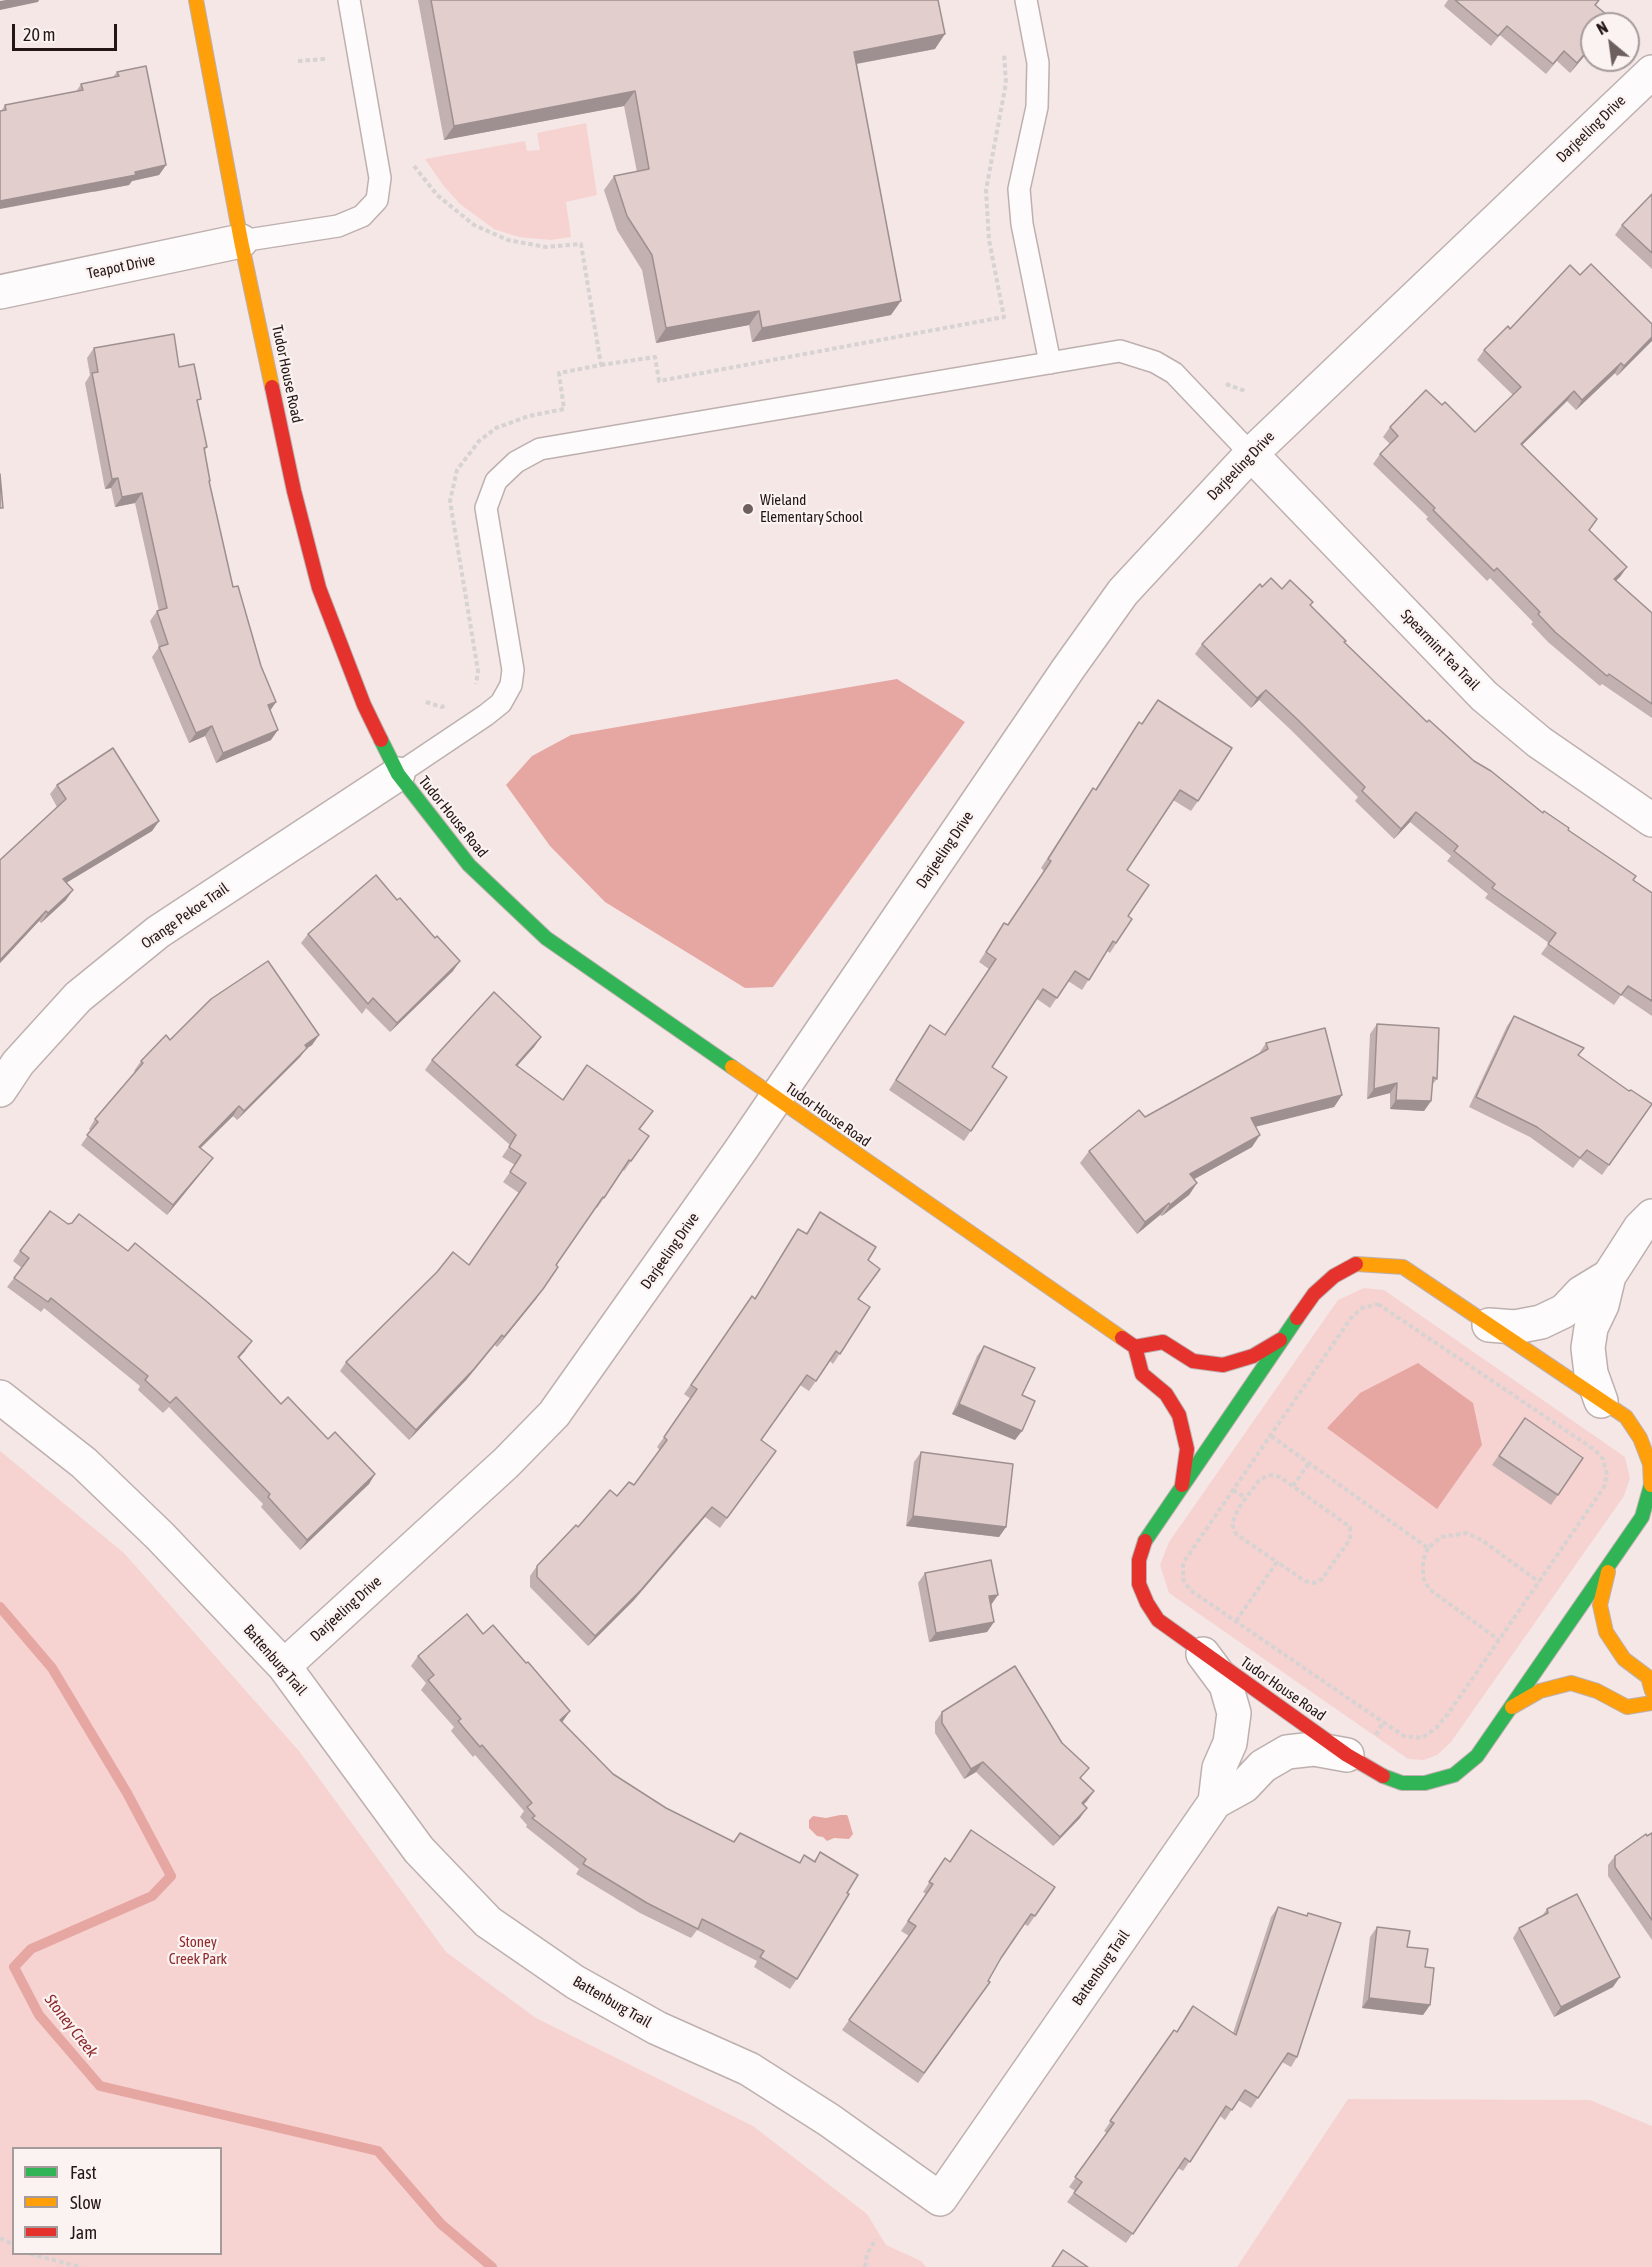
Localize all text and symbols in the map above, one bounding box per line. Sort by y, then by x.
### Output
scale bar [15,12,120,50]
north arrow [1580,12,1640,72]
text: N [1594,18,1611,38]
text: 20 m [23,24,55,45]
street label: Darjeeling Drive [1553,92,1629,166]
street label: Teapot Drive [85,251,157,283]
street label: Tudor House Road [268,323,306,425]
street label: Darjeeling Drive [1204,428,1278,504]
place label: Wieland Elementary School [760,491,863,526]
marker: Wieland Elementary School [741,502,755,516]
street label: Spearmint Tea Trail [1397,606,1483,694]
street label: Tudor House Road [415,773,491,861]
street label: Darjeeling Drive [913,808,977,892]
street label: Orange Pekoe Trail [138,879,232,953]
street label: Tudor House Road [782,1079,874,1151]
street label: Darjeeling Drive [637,1209,703,1293]
street label: Darjeeling Drive [307,1572,385,1646]
street label: Battenburg Trail [239,1621,311,1699]
street label: Tudor House Road [1237,1653,1329,1725]
street label: Battenburg Trail [1068,1927,1134,2009]
park label: Stoney Creek Park [169,1933,227,1968]
street label: Battenburg Trail [570,1972,654,2032]
water label: Stoney Creek [40,1991,102,2061]
legend [12,2147,222,2255]
text: Fast [70,2162,97,2183]
text: Slow [70,2192,101,2213]
text: Jam [70,2222,97,2243]

